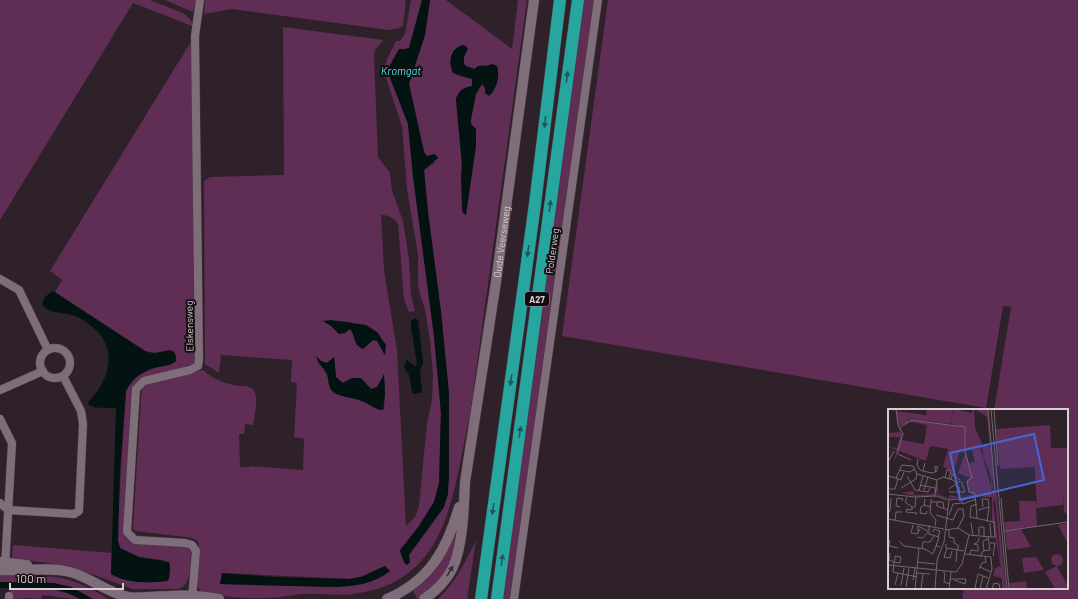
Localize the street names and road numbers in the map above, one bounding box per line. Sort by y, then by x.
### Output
street label: Oude Veerseweg [491,205,512,278]
street label: Polderweg [543,227,561,275]
road number: A27 [525,292,549,306]
street label: Elskensweg [183,300,195,352]

